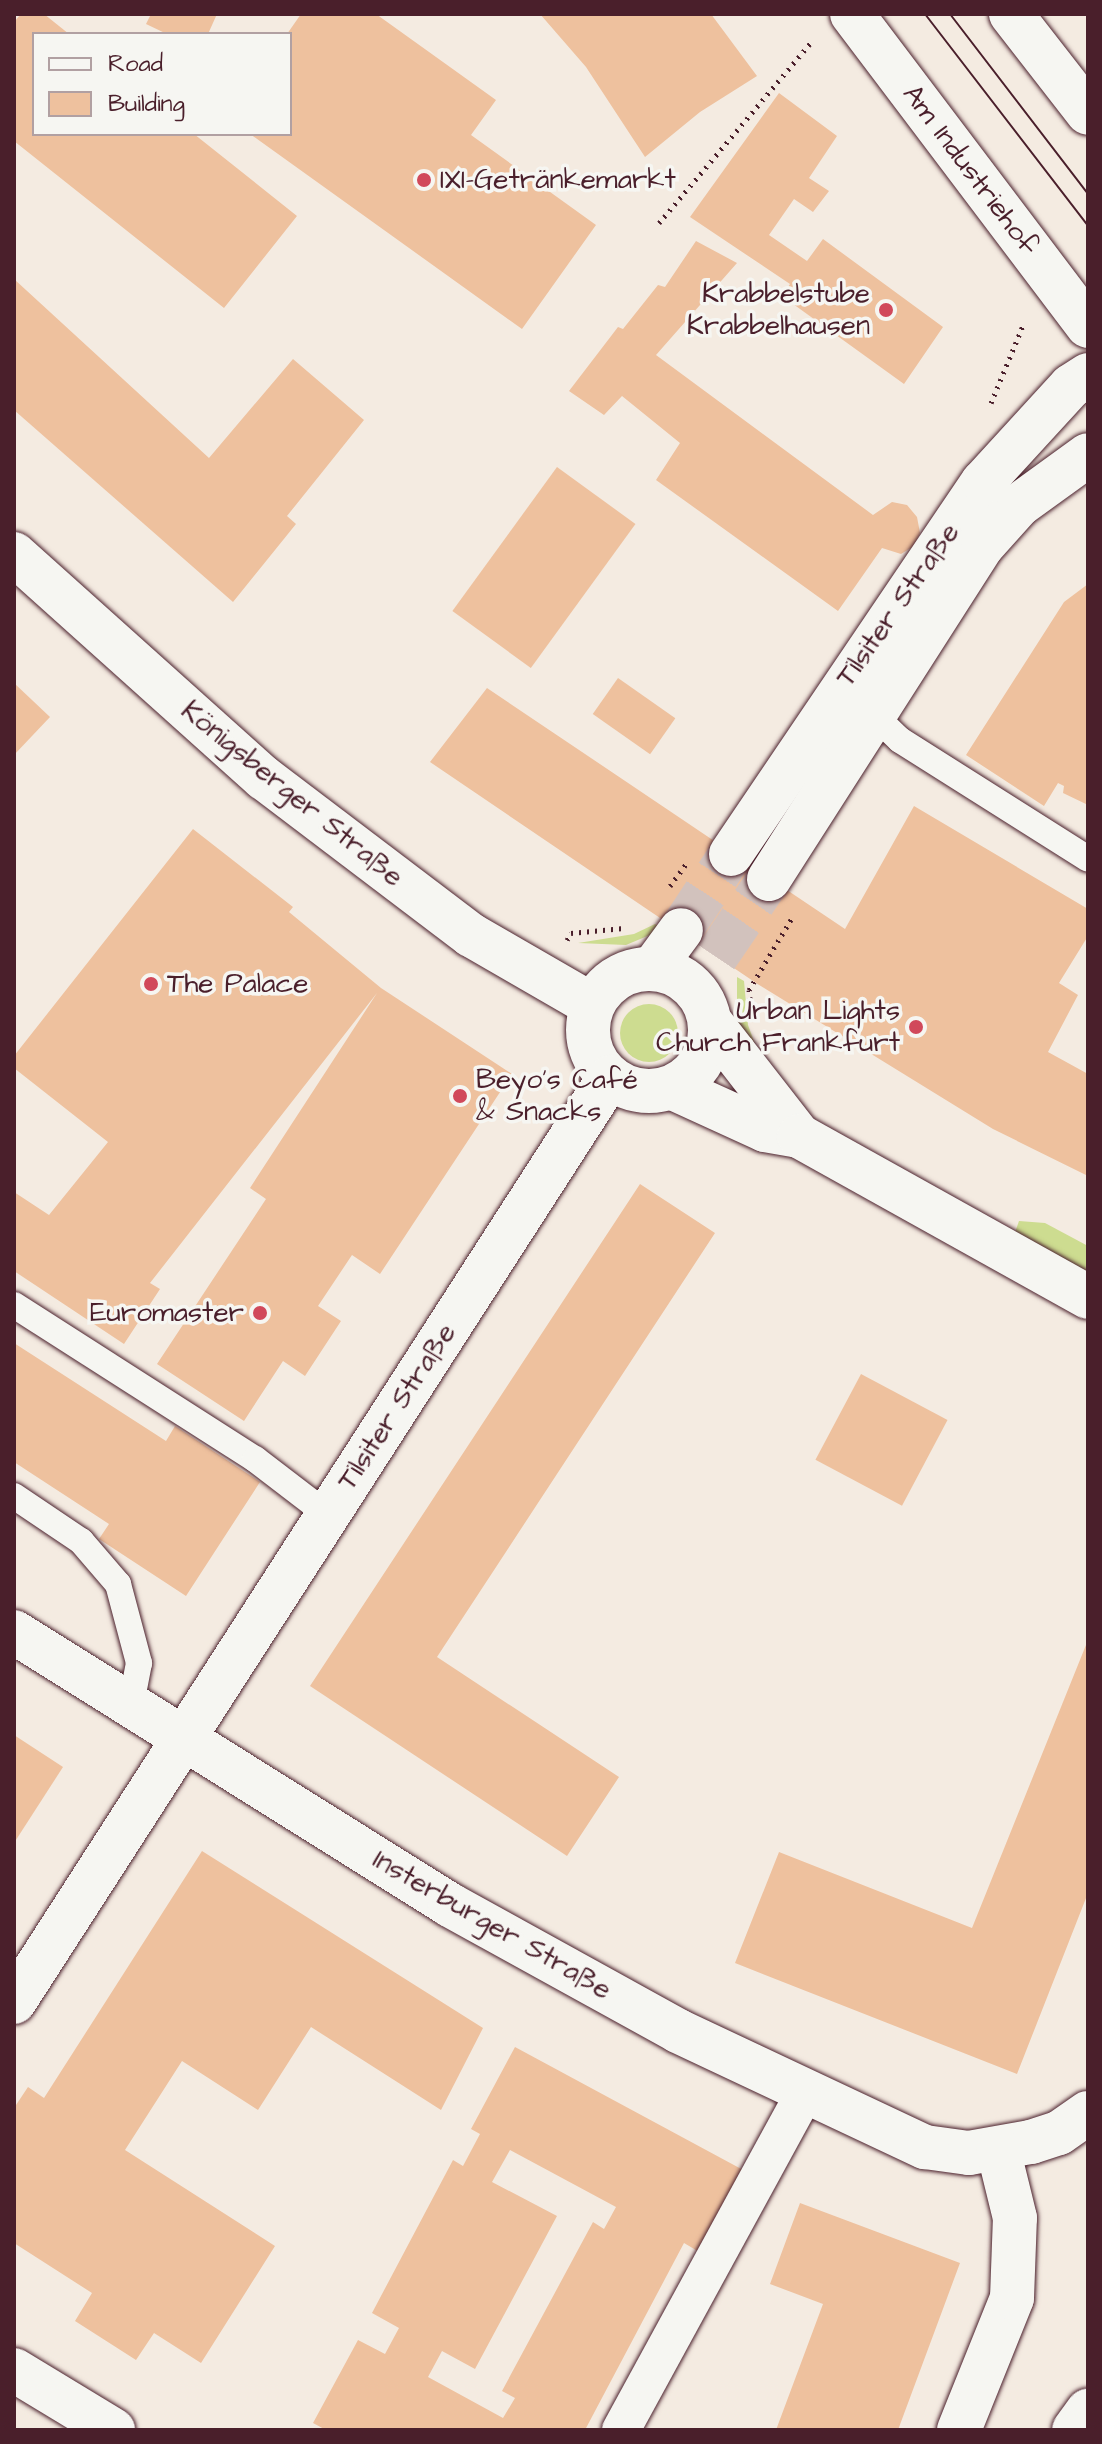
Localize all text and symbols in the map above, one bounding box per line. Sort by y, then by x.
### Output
legend [32,32,292,136]
text: Road [108,47,163,81]
street label: Am Industriehof [895,78,1045,262]
text: Building [108,87,185,121]
place label: IXI-Getränkemarkt [440,163,676,197]
marker: IXI-Getränkemarkt [415,171,433,189]
place label: Krabbelstube Krabbelhausen [687,277,870,343]
marker: Krabbelstube Krabbelhausen [877,301,895,319]
street label: Tilsiter Straße [829,517,967,693]
street label: Königsberger Straße [174,694,410,894]
place label: The Palace [167,967,308,1001]
marker: The Palace [142,975,160,993]
place label: Urban Lights Church Frankfurt [656,994,900,1060]
marker: Urban Lights Church Frankfurt [907,1018,925,1036]
place label: Beyo's Café & Snacks [476,1063,638,1129]
marker: Beyo's Café & Snacks [451,1087,469,1105]
place label: Euromaster [90,1296,244,1330]
marker: Euromaster [251,1304,269,1322]
street label: Tilsiter Straße [331,1318,463,1496]
street label: Insterburger Straße [367,1843,617,2007]

